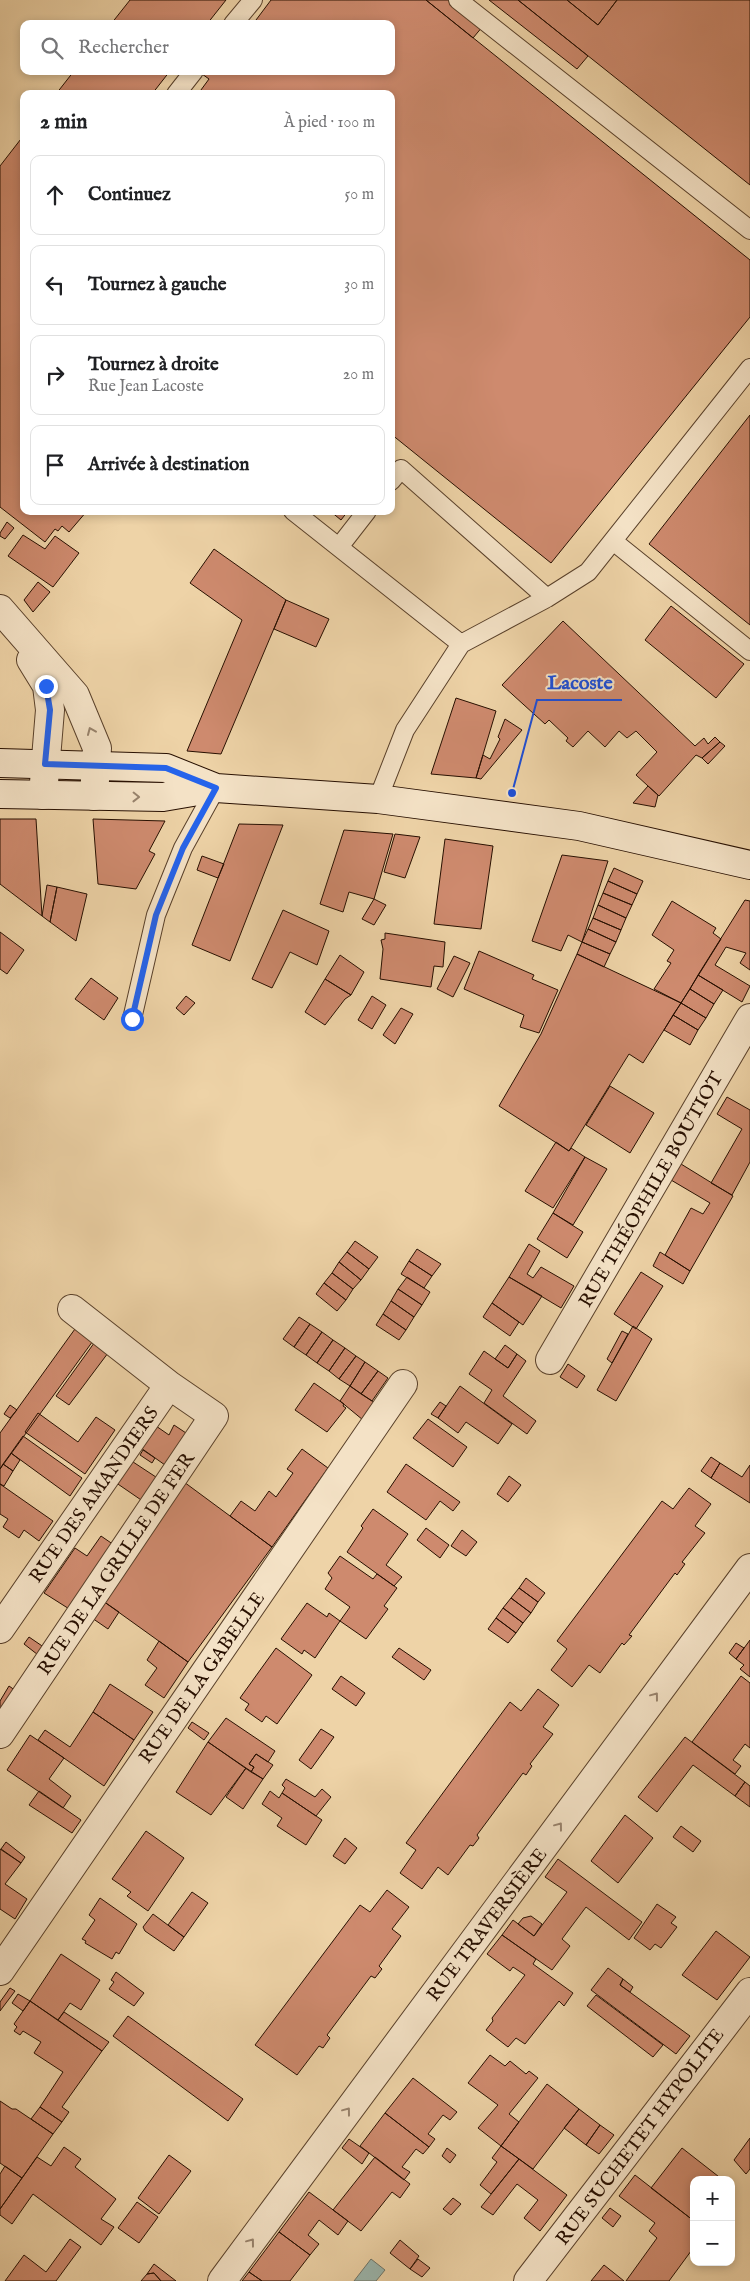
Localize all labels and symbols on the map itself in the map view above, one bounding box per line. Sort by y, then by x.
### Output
callout: Lacoste [537,665,622,700]
text: Lacoste [547,671,613,696]
route end [35,675,58,698]
one-way arrow [87,727,98,736]
one-way arrow [132,792,140,802]
route start [121,1008,144,1031]
street label: RUE THÉOPHILE BOUTIOT [573,1067,729,1312]
street label: RUE DES AMANDIERS [25,1402,165,1588]
street label: RUE DE LA GRILLE DE FER [33,1448,201,1680]
street label: RUE DE LA GABELLE [134,1588,271,1768]
one-way arrow [649,1692,659,1701]
one-way arrow [553,1823,561,1832]
street label: RUE TRAVERSIÈRE [421,1843,553,2007]
street label: RUE SUCHETET HYPOLITE [551,2024,730,2250]
one-way arrow [342,2108,350,2117]
one-way arrow [245,2239,253,2248]

